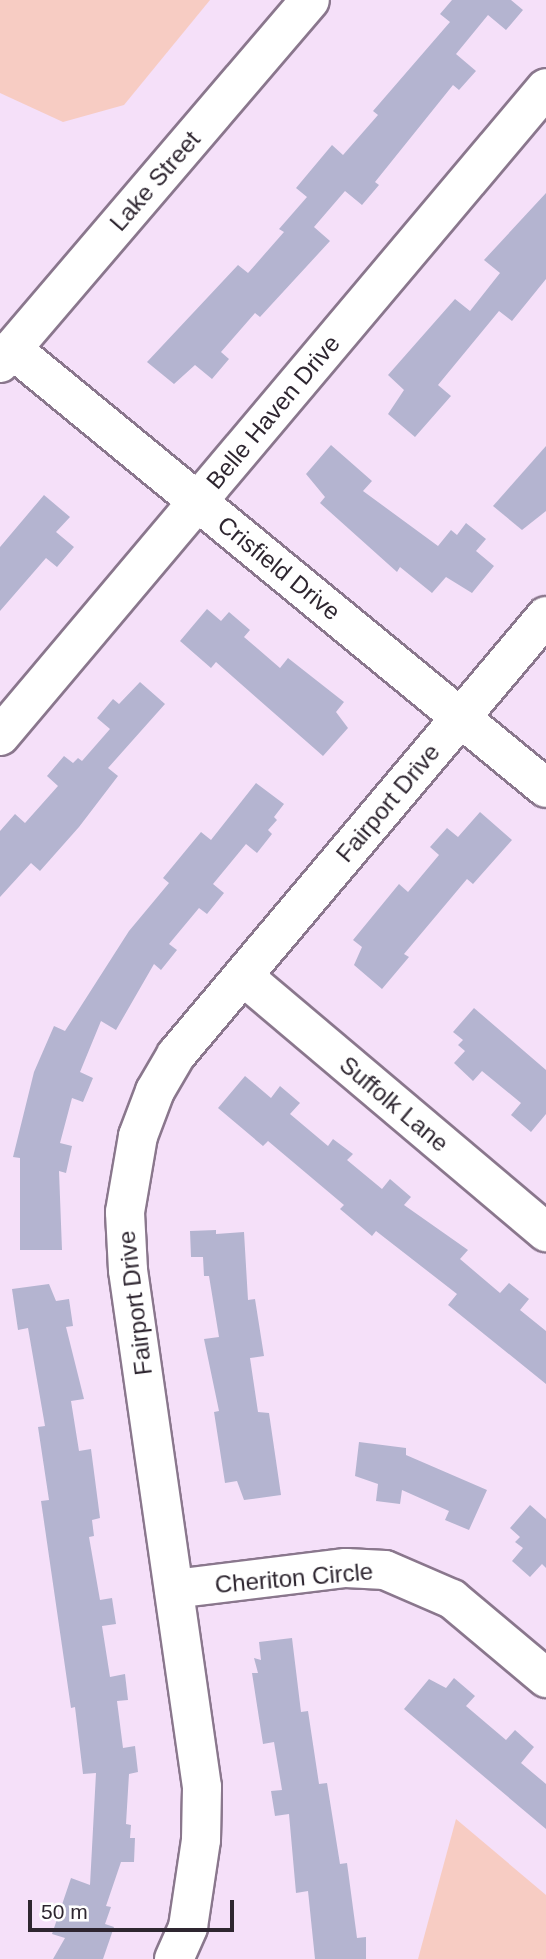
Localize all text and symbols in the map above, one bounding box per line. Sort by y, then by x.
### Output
street label: Lake Street [104,125,206,237]
street label: Belle Haven Drive [200,329,346,495]
street label: Crisfield Drive [212,510,346,626]
street label: Fairport Drive [330,738,446,868]
street label: Suffolk Lane [334,1050,454,1158]
street label: Fairport Drive [112,1229,158,1377]
street label: Cheriton Circle [214,1557,374,1599]
scale bar [32,1885,238,1929]
text: 50 m [41,1900,88,1923]

